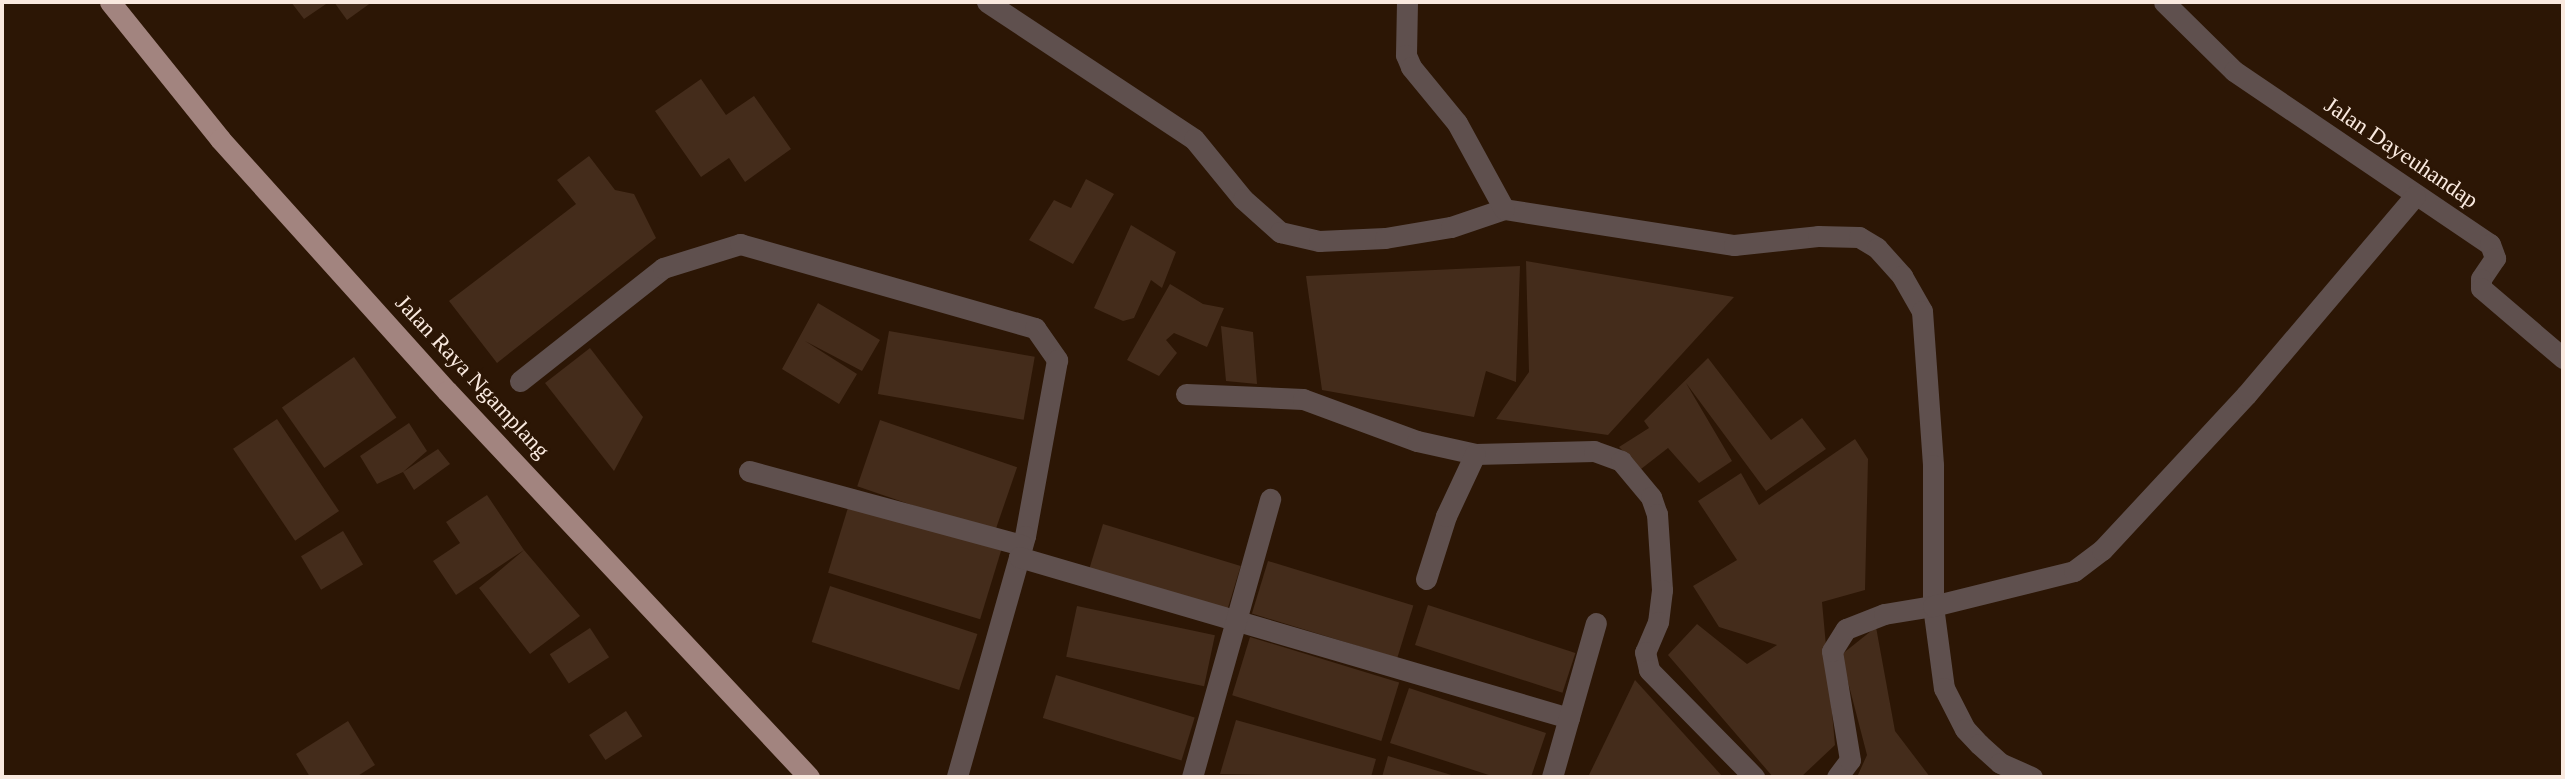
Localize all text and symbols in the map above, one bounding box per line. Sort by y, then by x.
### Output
street label: Jalan Dayeuhandap [2319,91,2483,215]
street label: Jalan Raya Ngamplang [389,290,555,464]

